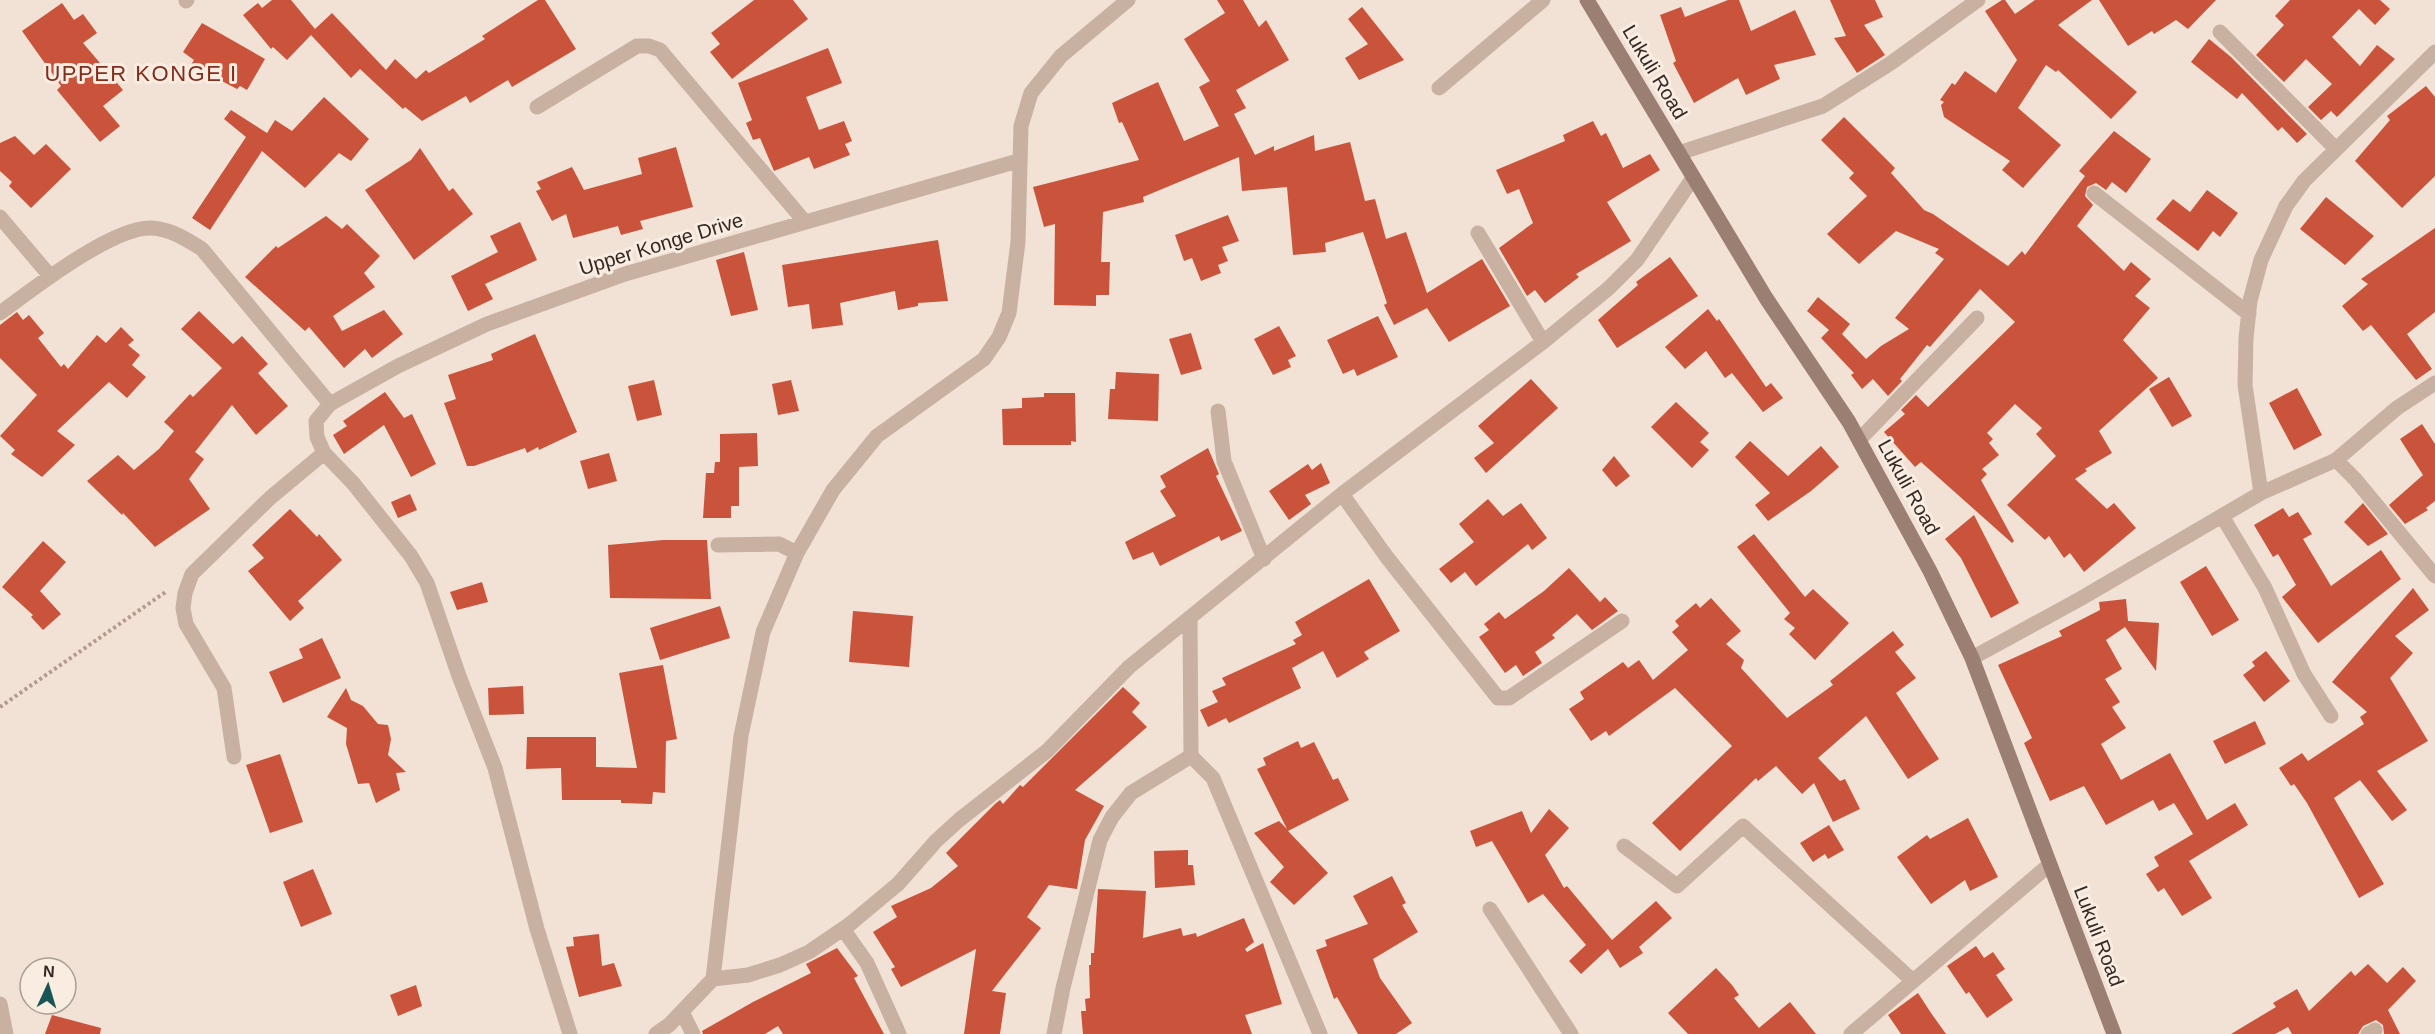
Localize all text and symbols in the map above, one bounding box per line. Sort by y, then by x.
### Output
street label: Lukuli Road [1618,21,1692,123]
district label: UPPER KONGE I [44,61,238,86]
street label: Upper Konge Drive [576,209,746,279]
street label: Lukuli Road [1874,435,1944,539]
street label: Lukuli Road [2070,883,2128,989]
north arrow [18,956,78,1016]
text: N [43,963,55,980]

